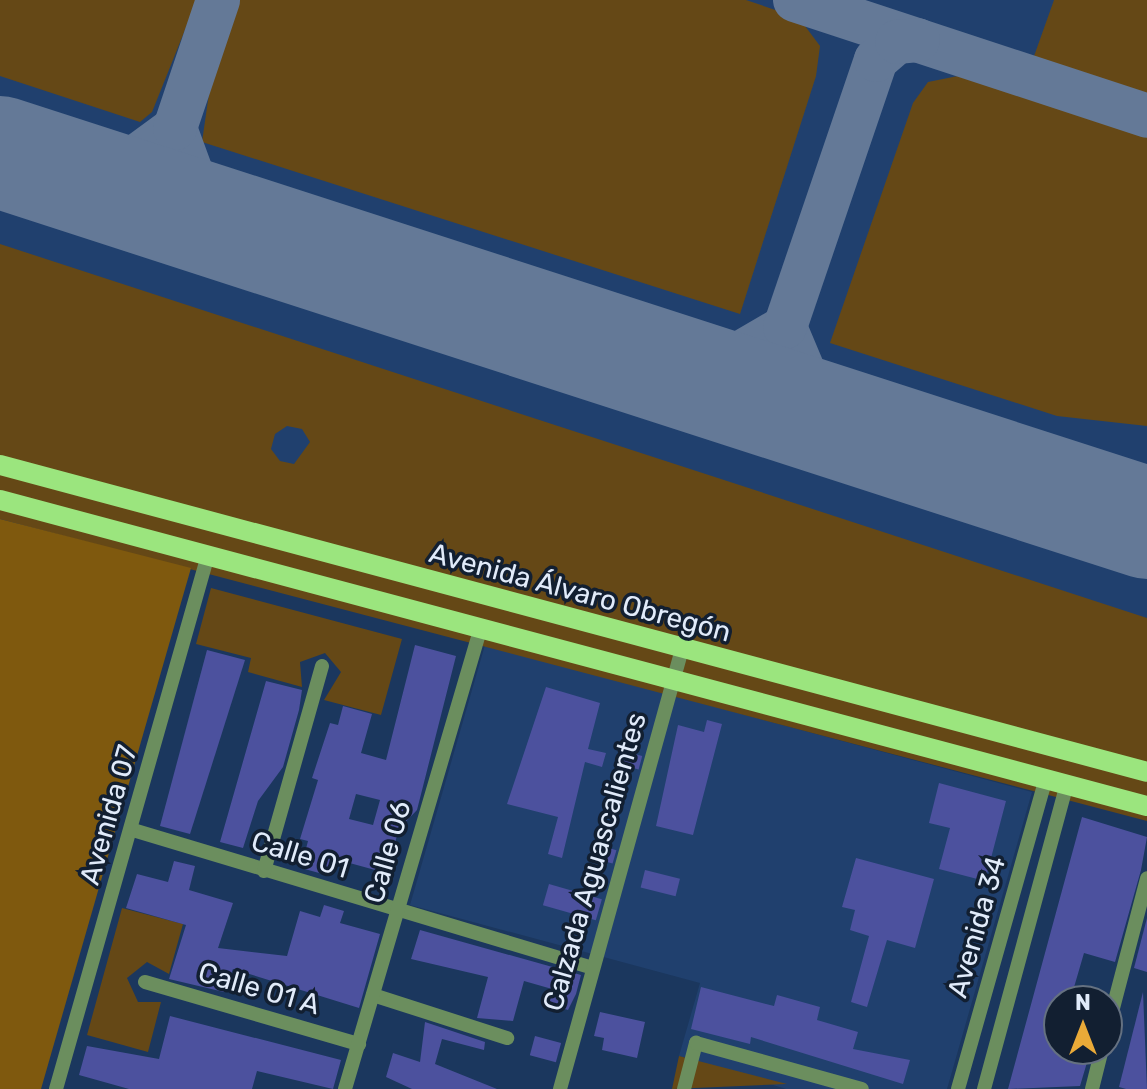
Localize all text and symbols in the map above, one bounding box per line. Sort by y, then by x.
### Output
street label: Avenida Álvaro Obregón [425,536,735,650]
street label: Calzada Aguascalientes [536,709,654,1015]
street label: Avenida 07 [73,741,145,889]
street label: Calle 06 [357,797,419,907]
street label: Calle 01 [247,824,353,886]
street label: Avenida 34 [941,852,1013,1002]
street label: Calle 01 A [194,956,324,1022]
north arrow [1043,985,1123,1065]
text: N [1075,989,1091,1016]

